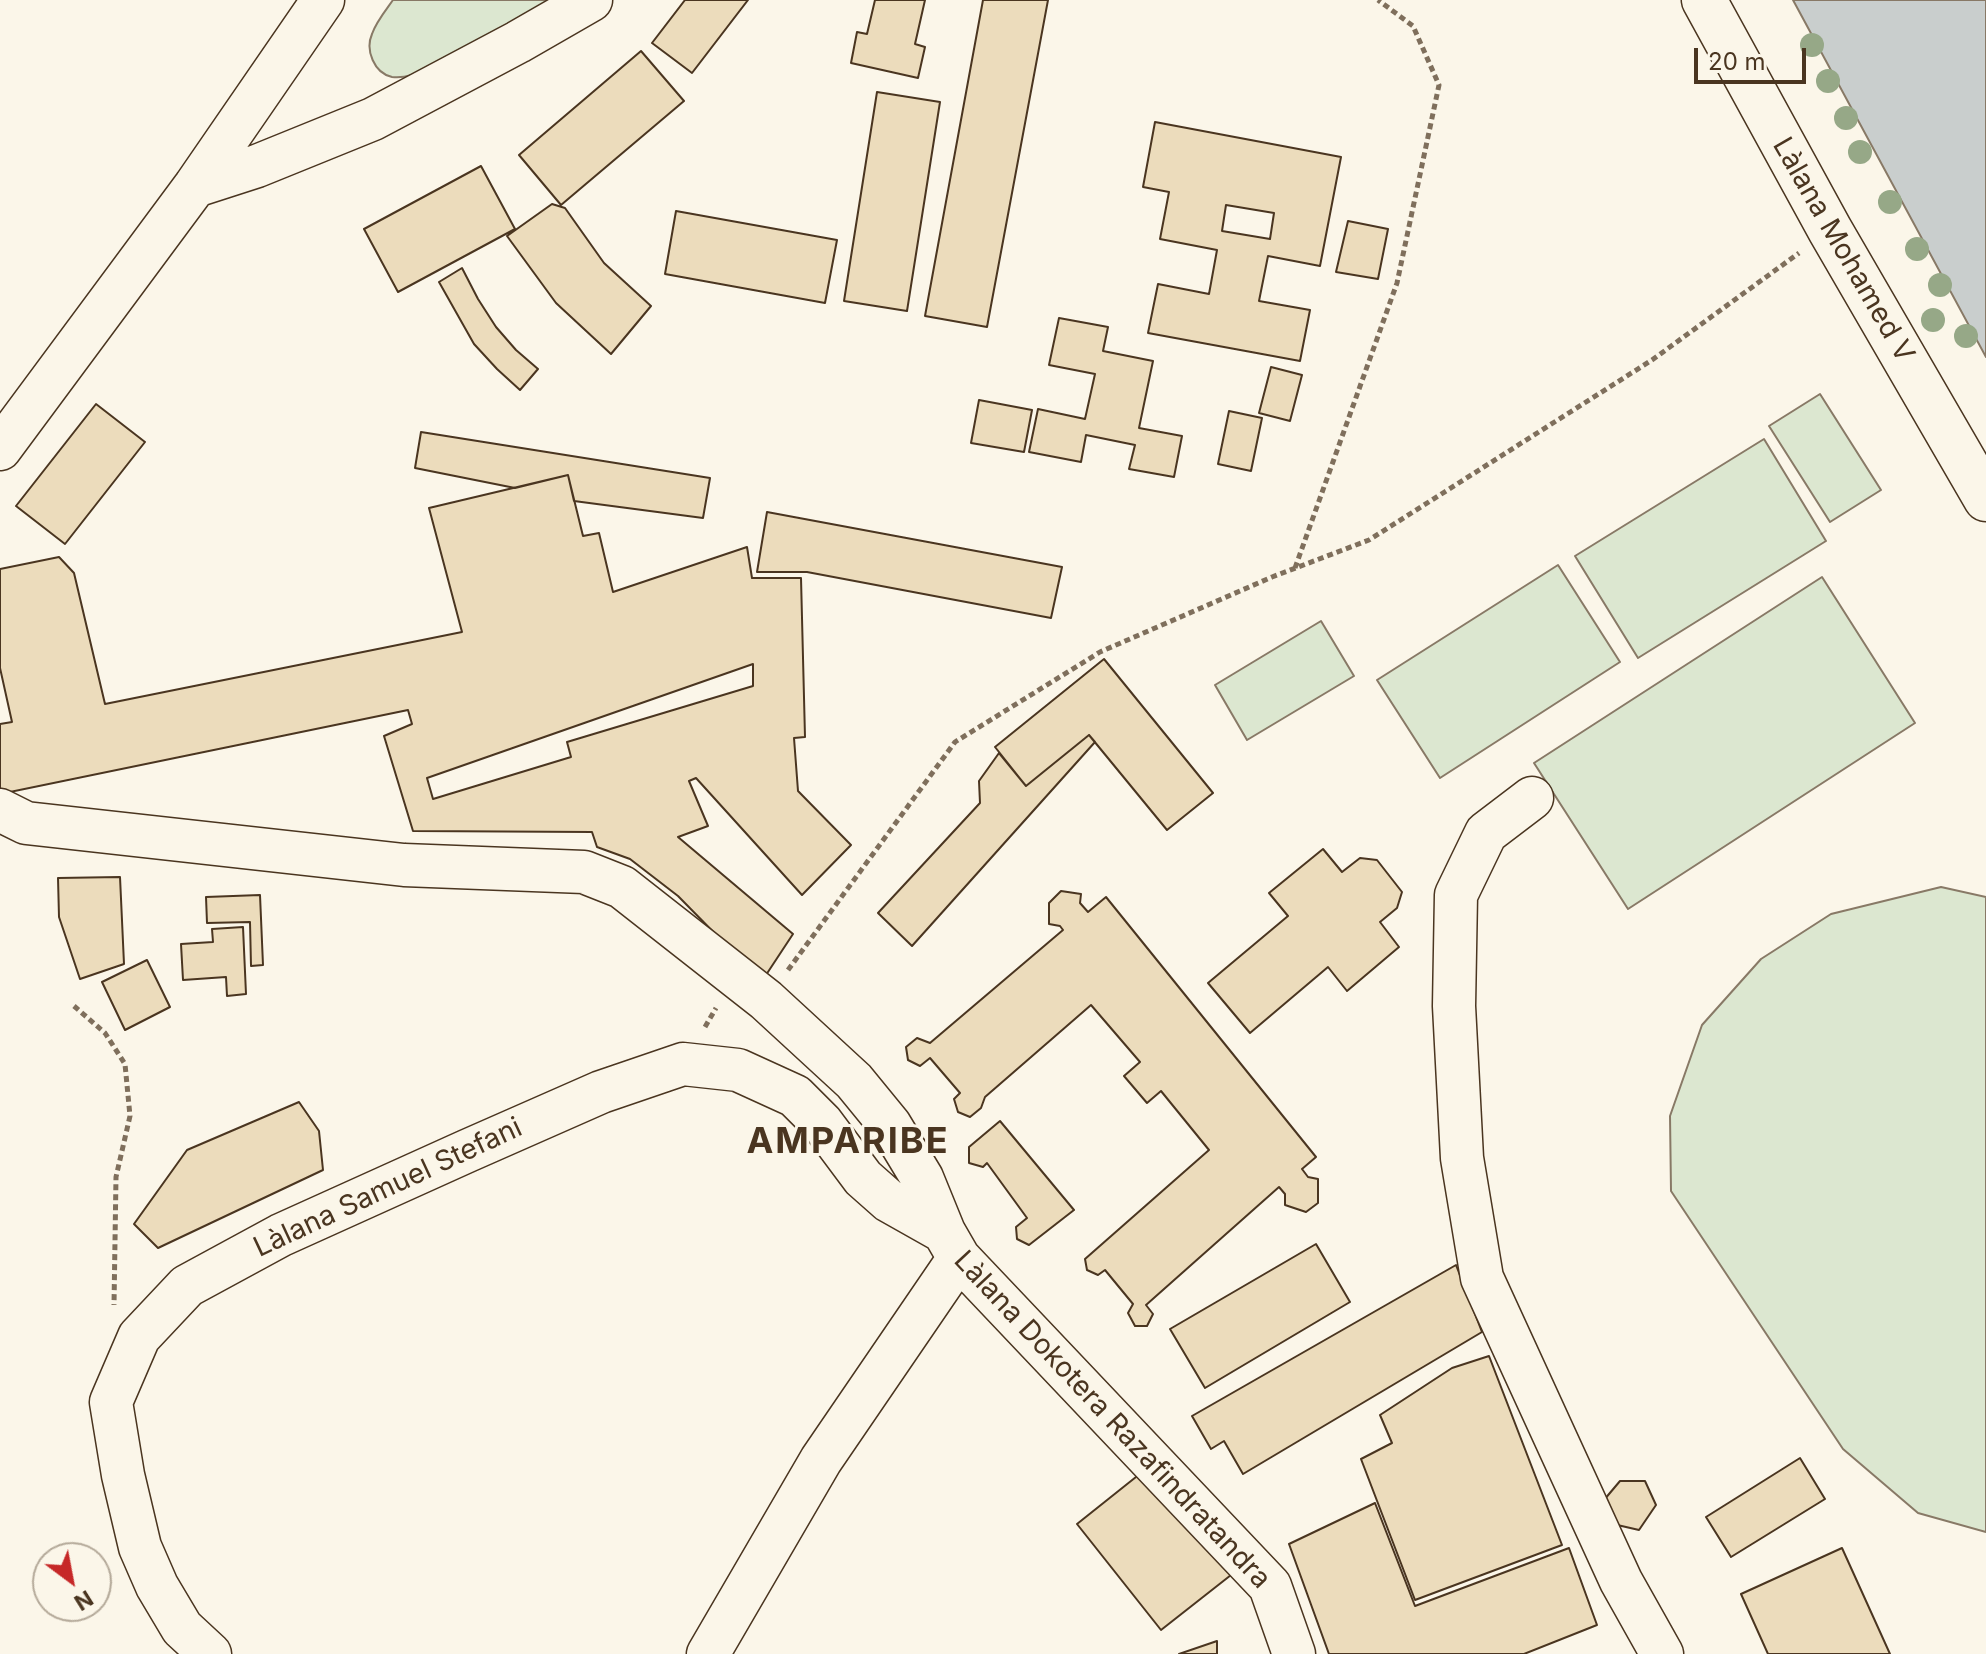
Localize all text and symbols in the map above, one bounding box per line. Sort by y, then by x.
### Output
scale bar [1698,32,1810,82]
text: 20 m [1708,47,1766,76]
street label: Làlana Mohamed V [1765,132,1921,368]
street label: Làlana Samuel Stefani [249,1111,527,1265]
district label: AMPARIBE [746,1120,950,1164]
street label: Làlana Dokotera Razafindratandra [947,1244,1277,1596]
north arrow [32,1542,112,1622]
text: N [70,1585,98,1616]

